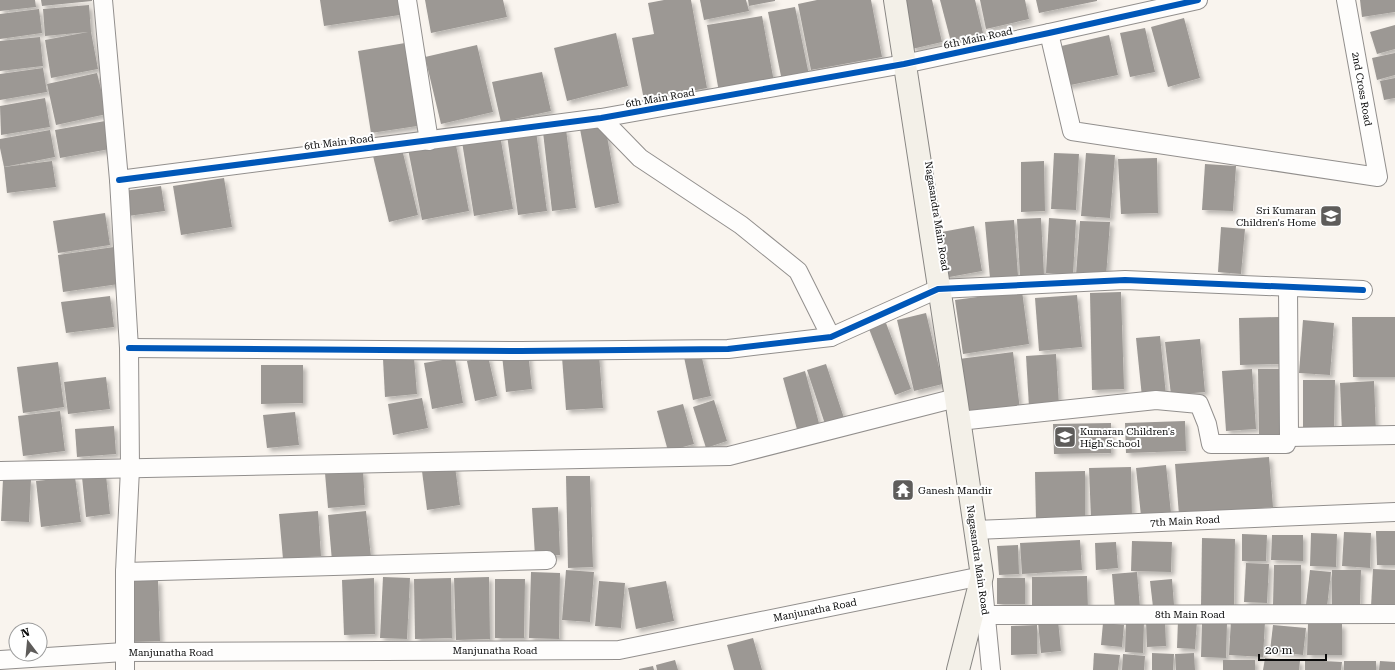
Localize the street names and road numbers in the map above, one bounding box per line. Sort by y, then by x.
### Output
street label: 6th Main Road [943,25,1014,51]
street label: 2nd Cross Road [1350,51,1374,127]
street label: 6th Main Road [625,86,696,109]
street label: 6th Main Road [304,132,375,152]
street label: Nagasandra Main Road [923,160,951,272]
street label: Nagasandra Main Road [965,504,991,616]
street label: 7th Main Road [1150,514,1221,528]
street label: Manjunatha Road [772,596,858,624]
street label: 8th Main Road [1155,609,1226,620]
street label: Manjunatha Road [453,645,538,656]
street label: Manjunatha Road [129,647,214,658]

